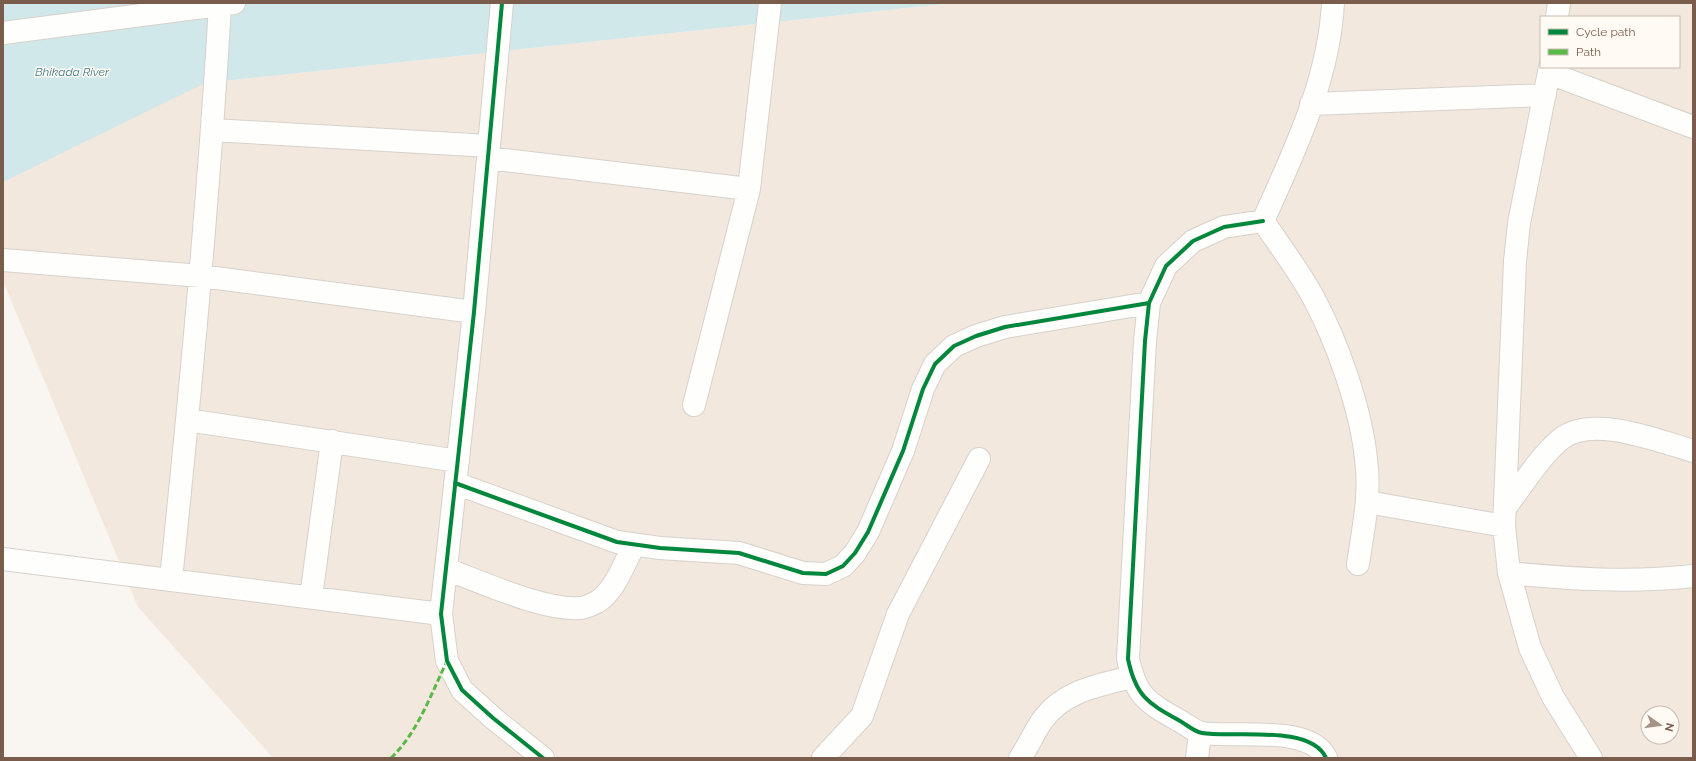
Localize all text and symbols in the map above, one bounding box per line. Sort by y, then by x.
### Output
legend [1540,16,1680,68]
text: Cycle path [1576,25,1635,39]
text: Path [1576,45,1601,59]
water label: Bhikada River [35,65,110,79]
north arrow [1640,705,1680,745]
text: N [1662,722,1677,733]

